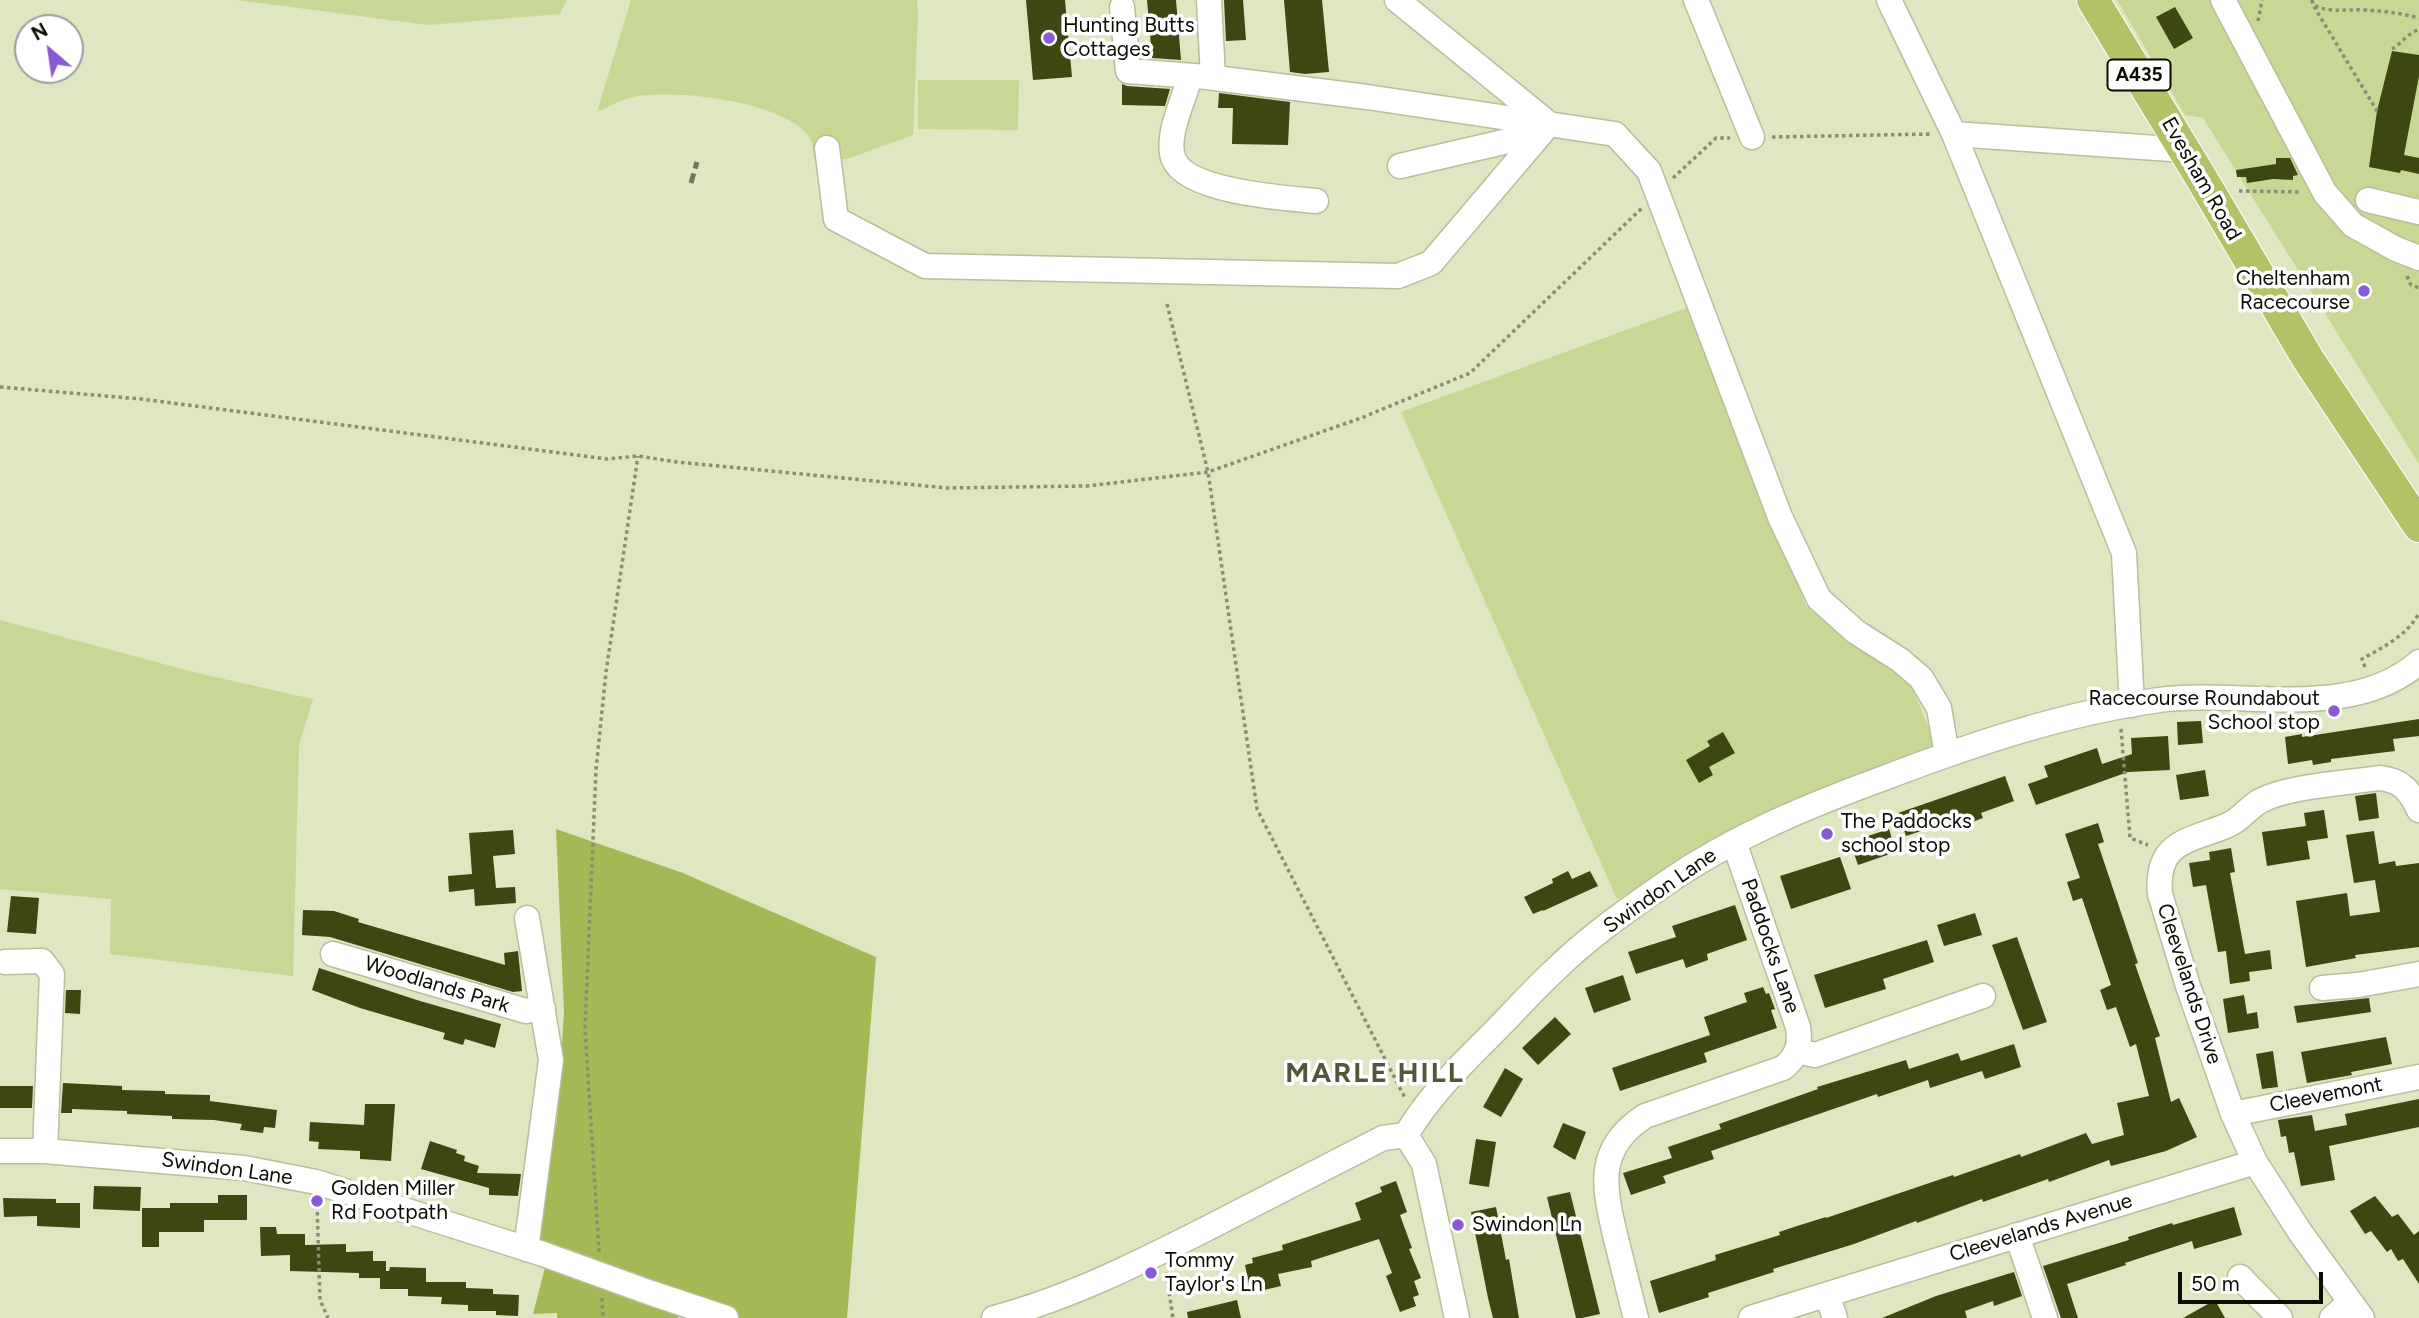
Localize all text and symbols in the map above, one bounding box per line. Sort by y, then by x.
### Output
place label: Hunting Butts Cottages [1063,13,1194,63]
north arrow [14,14,84,84]
text: N [28,18,52,46]
marker: Hunting Butts Cottages [1041,30,1057,46]
road number: A435 [2108,60,2170,90]
street label: Evesham Road [2156,113,2246,245]
place label: Cheltenham Racecourse [2236,266,2350,316]
marker: Cheltenham Racecourse [2356,283,2372,299]
place label: Racecourse Roundabout School stop [2089,686,2320,736]
marker: Racecourse Roundabout School stop [2326,703,2342,719]
place label: The Paddocks school stop [1841,809,1972,859]
marker: The Paddocks school stop [1819,826,1835,842]
street label: Swindon Lane [1599,843,1721,939]
street label: Paddocks Lane [1735,875,1805,1017]
street label: Cleevelands Drive [2151,900,2227,1068]
street label: Woodlands Park [361,951,513,1019]
district label: MARLE HILL [1287,1057,1463,1091]
street label: Cleevemont [2268,1072,2384,1118]
street label: Swindon Lane [160,1147,294,1191]
place label: Golden Miller Rd Footpath [331,1176,455,1226]
street label: Cleevelands Avenue [1947,1188,2135,1268]
marker: Golden Miller Rd Footpath [309,1193,325,1209]
place label: Swindon Ln [1472,1212,1582,1238]
marker: Swindon Ln [1450,1217,1466,1233]
place label: Tommy Taylor's Ln [1165,1248,1263,1298]
scale bar [2181,1258,2326,1302]
marker: Tommy Taylor's Ln [1143,1265,1159,1281]
text: 50 m [2191,1271,2240,1296]

